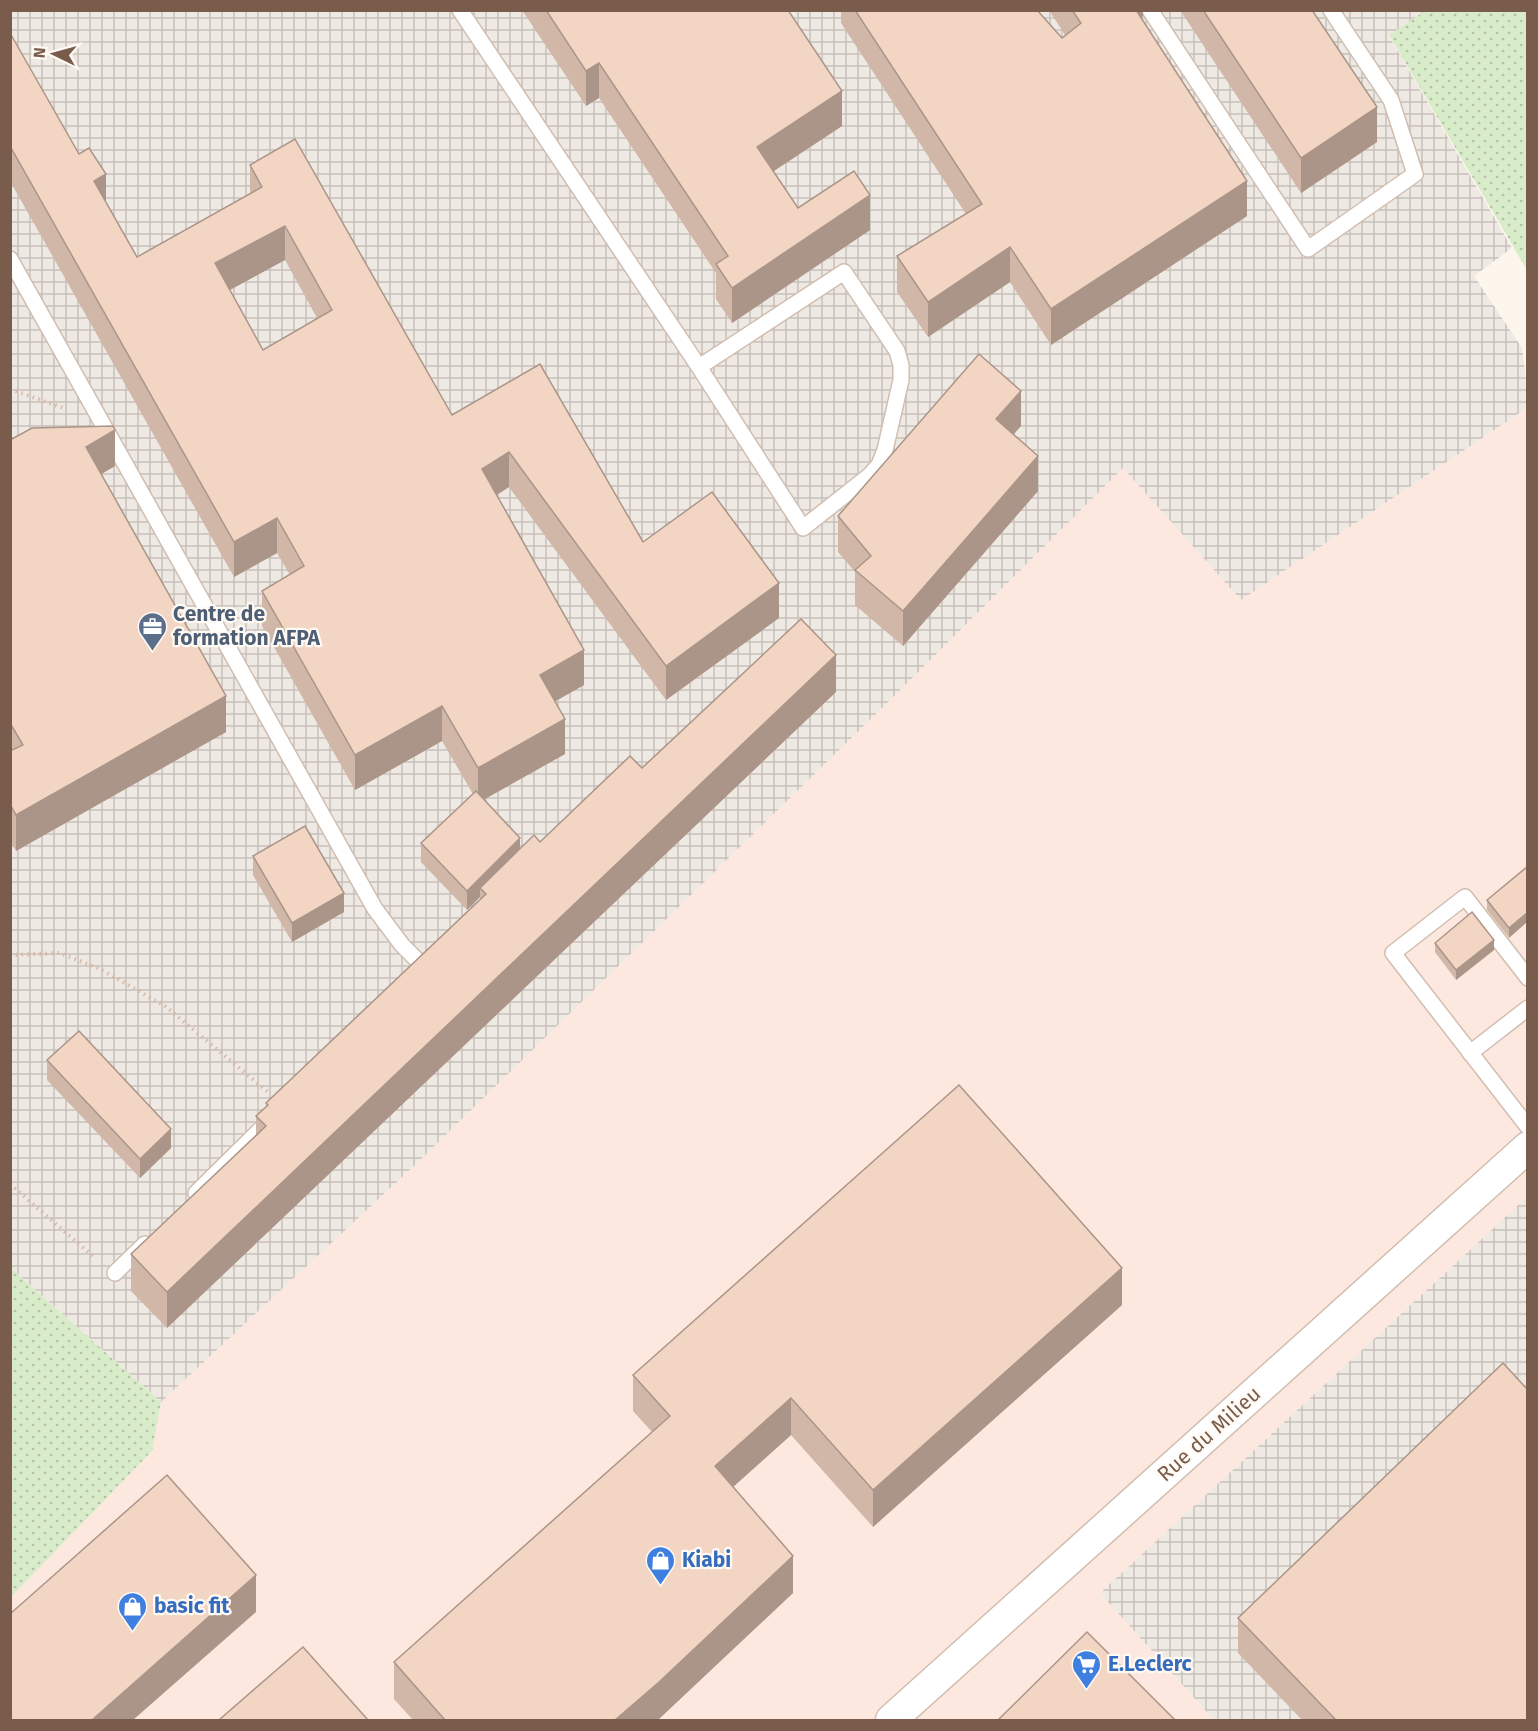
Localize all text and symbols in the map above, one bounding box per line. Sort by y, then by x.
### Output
north arrow [24,24,84,84]
text: N [30,47,49,59]
place label: Centre de formation AFPA [173,601,321,651]
office icon: Centre de formation AFPA [136,610,168,652]
street label: Rue du Milieu [1152,1381,1266,1487]
shop icon: Kiabi [645,1544,677,1586]
place label: Kiabi [682,1547,731,1573]
shop icon: basic fit [117,1590,149,1632]
place label: basic fit [154,1593,230,1619]
supermarket icon: E.Leclerc [1071,1648,1103,1690]
place label: E.Leclerc [1108,1651,1192,1677]

